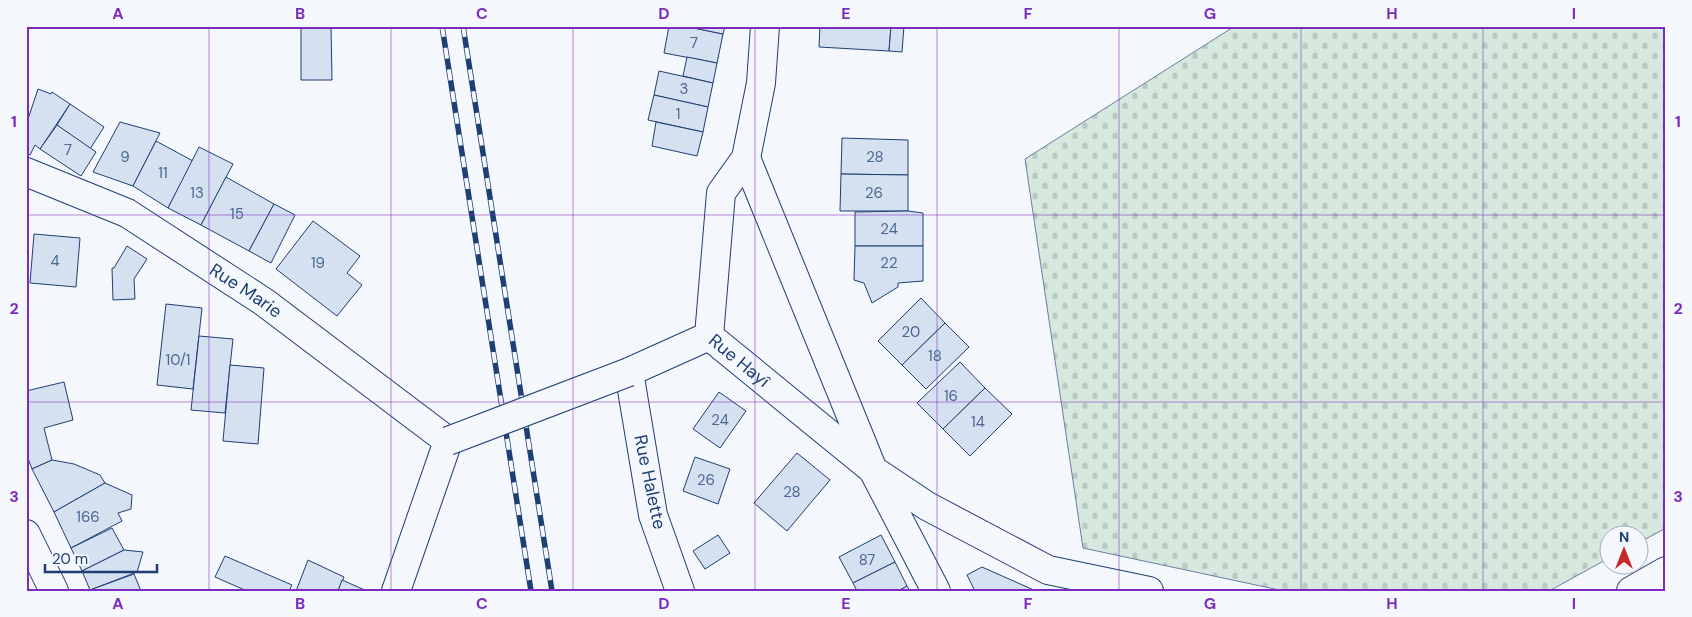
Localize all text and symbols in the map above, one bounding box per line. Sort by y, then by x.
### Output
text: A [112,3,124,24]
text: B [295,3,305,24]
text: C [476,3,488,24]
text: D [658,3,670,24]
text: E [841,3,851,24]
text: F [1024,3,1033,24]
text: G [1204,3,1216,24]
text: H [1386,3,1398,24]
text: I [1572,3,1576,24]
house number: 7 [690,33,698,53]
house number: 3 [680,79,688,99]
house number: 1 [676,104,680,124]
text: 1 [11,111,17,132]
text: 1 [1675,111,1681,132]
house number: 7 [64,140,72,160]
house number: 9 [120,147,130,167]
house number: 28 [866,147,884,167]
house number: 11 [158,163,168,183]
house number: 13 [190,183,204,203]
house number: 26 [865,183,883,203]
house number: 15 [230,204,244,224]
house number: 24 [880,219,898,239]
house number: 4 [50,251,60,271]
house number: 19 [311,253,325,273]
house number: 22 [880,253,898,273]
street label: Rue Marie [205,258,287,323]
text: 2 [9,298,19,319]
text: 2 [1673,298,1683,319]
house number: 20 [902,322,920,342]
street label: Rue Hayî [704,329,775,393]
house number: 18 [928,346,942,366]
house number: 10/1 [166,350,190,370]
house number: 16 [944,386,958,406]
house number: 24 [711,410,729,430]
house number: 14 [971,412,985,432]
street label: Rue Halette [628,433,672,531]
house number: 26 [697,470,715,490]
house number: 28 [783,482,801,502]
text: 3 [9,486,19,507]
text: 3 [1673,486,1683,507]
house number: 166 [76,507,100,527]
north arrow [1600,524,1650,574]
text: N [1619,528,1629,546]
scale bar [45,542,158,574]
text: 20 m [52,549,88,569]
house number: 87 [859,550,875,570]
text: A [112,593,124,614]
text: B [295,593,305,614]
text: C [476,593,488,614]
text: D [658,593,670,614]
text: E [841,593,851,614]
text: F [1024,593,1033,614]
text: G [1204,593,1216,614]
text: H [1386,593,1398,614]
text: I [1572,593,1576,614]

